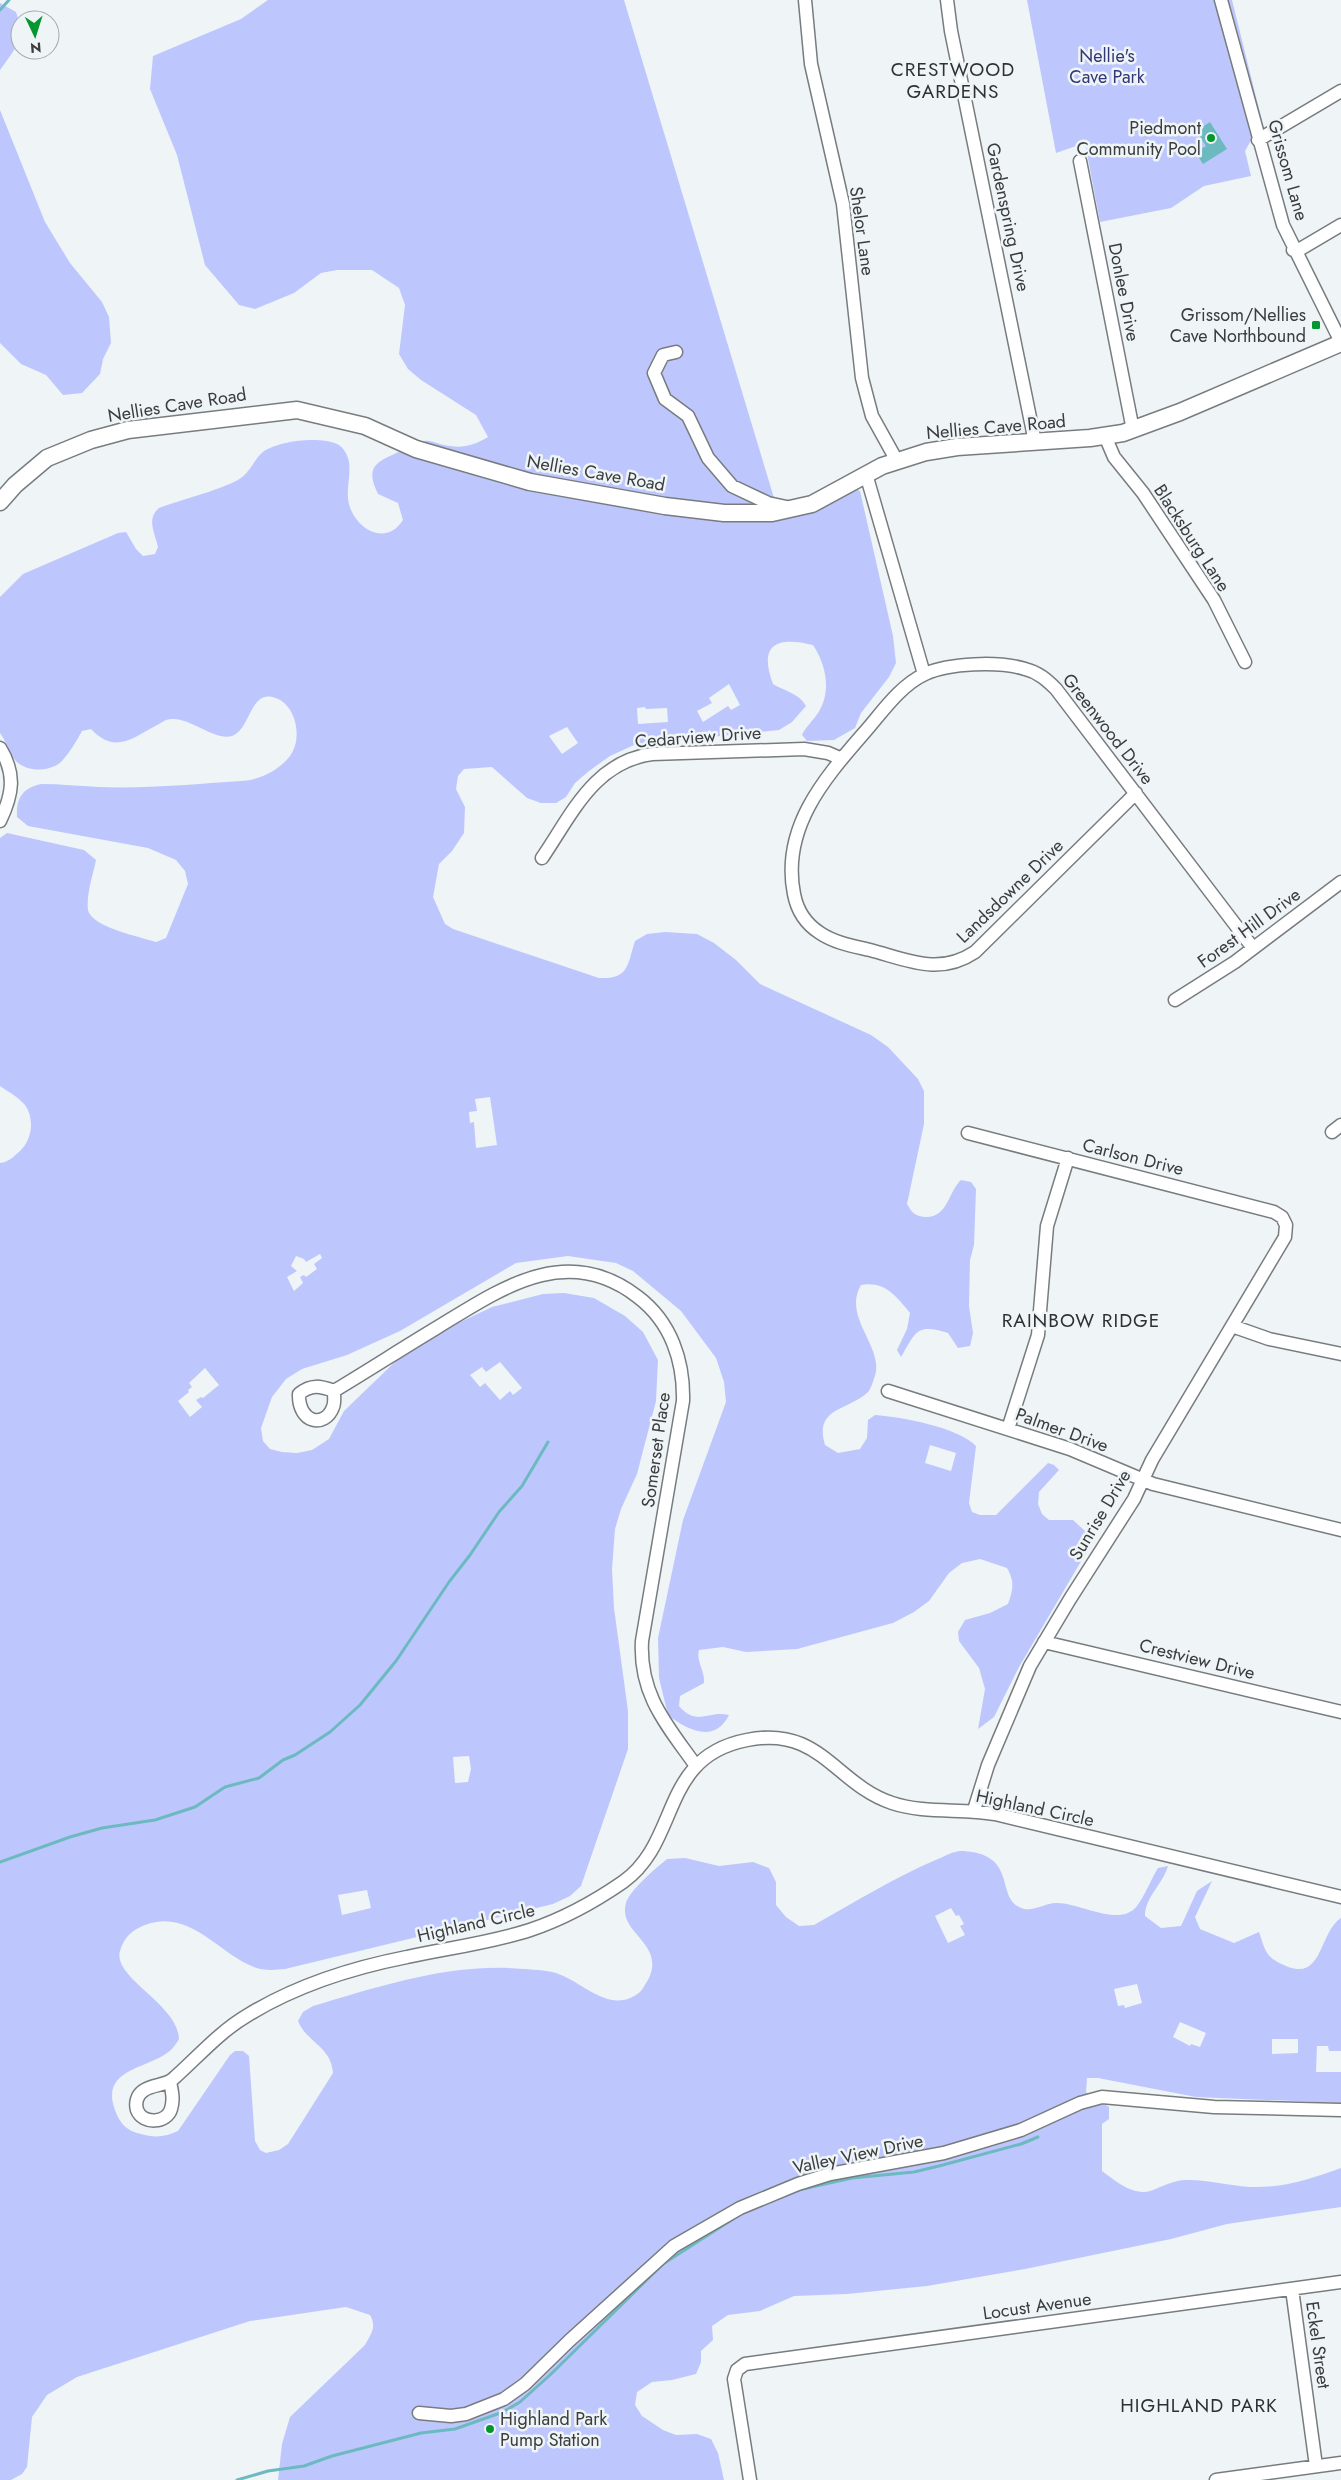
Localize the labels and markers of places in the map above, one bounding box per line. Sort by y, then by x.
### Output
place label: Piedmont Community Pool [1076,115,1202,162]
marker: Piedmont Community Pool [1205,132,1217,144]
place label: Grissom/Nellies Cave Northbound [1170,302,1306,349]
marker: Grissom/Nellies Cave Northbound [1310,319,1322,331]
place label: Highland Park Pump Station [500,2406,607,2453]
marker: Highland Park Pump Station [484,2423,496,2435]

